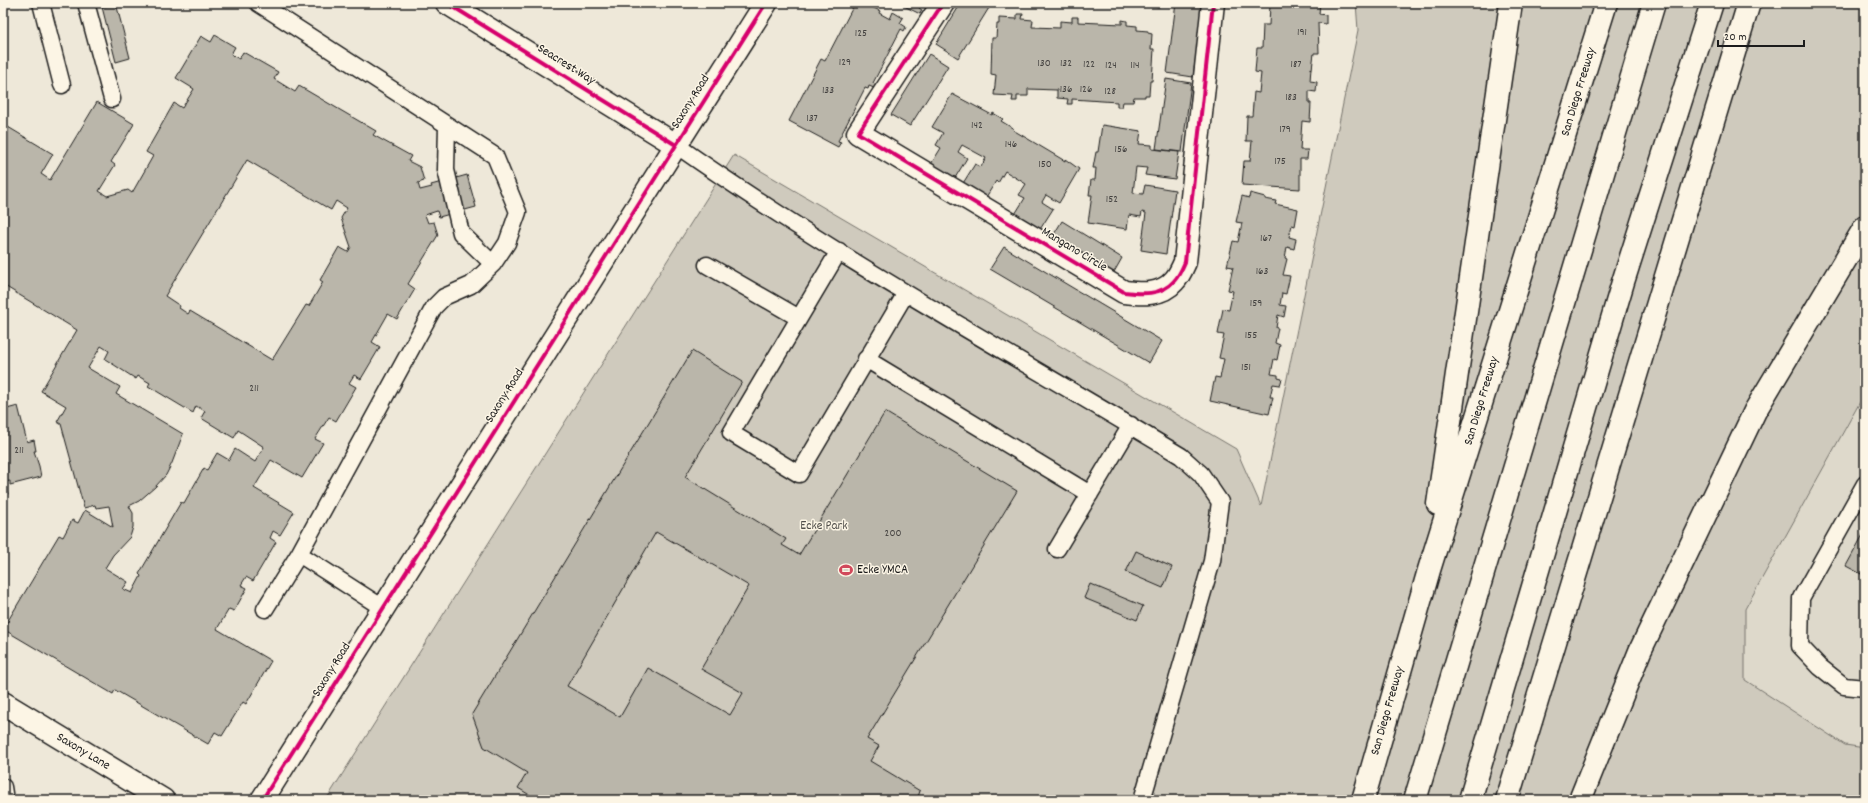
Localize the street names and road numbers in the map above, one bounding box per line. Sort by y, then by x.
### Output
street label: Seacrest Way [533,40,599,91]
street label: San Diego Freeway [1556,45,1602,139]
street label: Saxony Road [667,71,715,133]
street label: Mangano Circle [1037,223,1111,277]
street label: San Diego Freeway [1459,354,1505,448]
street label: Saxony Road [481,365,529,427]
street label: Saxony Road [308,639,356,701]
street label: San Diego Freeway [1366,664,1410,758]
street label: Saxony Lane [52,728,114,776]

